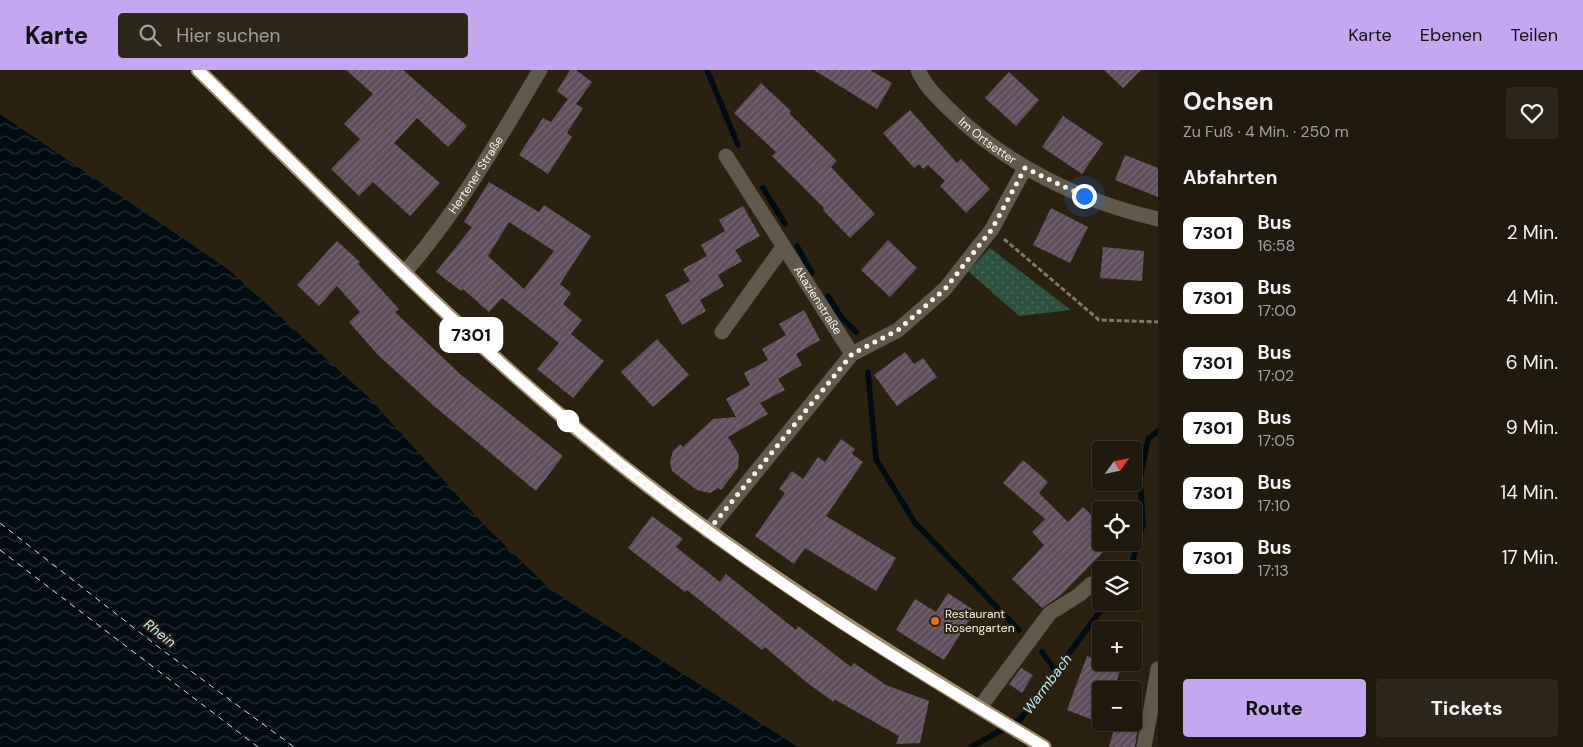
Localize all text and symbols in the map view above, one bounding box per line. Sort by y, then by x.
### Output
search box [118,13,468,58]
text: Karte [25,20,88,51]
icon: search [136,21,164,49]
text: Hier suchen [176,23,281,48]
text: Karte [1348,23,1392,47]
text: Ebenen [1420,23,1482,47]
text: Teilen [1510,23,1558,47]
text: Ochsen [1183,86,1274,117]
button: heart [1506,87,1558,139]
street label: Im Ortsetter [955,114,1020,168]
text: Zu Fuß · 4 Min. · 250 m [1183,121,1349,142]
street label: Hertener Straße [445,133,507,217]
text: Abfahrten [1183,165,1277,190]
your location [1072,184,1097,209]
text: Bus [1258,210,1292,235]
text: 2 Min. [1507,220,1558,245]
text: 7301 [1193,221,1233,245]
text: 16:58 [1258,235,1295,256]
street label: Akazienstraße [790,263,846,338]
text: Bus [1258,275,1292,300]
text: 4 Min. [1506,285,1558,310]
text: 7301 [1193,286,1233,310]
text: 17:00 [1258,300,1296,321]
line badge: 7301 [436,319,506,351]
text: 7301 [451,323,491,347]
text: Bus [1258,340,1292,365]
text: 6 Min. [1506,350,1558,375]
text: 7301 [1193,351,1233,375]
text: 17:02 [1258,365,1294,386]
text: Bus [1258,405,1292,430]
unlabelled marker [557,410,579,432]
text: 9 Min. [1506,415,1558,440]
text: 7301 [1193,416,1233,440]
text: 17:05 [1258,430,1295,451]
north arrow [1092,441,1142,491]
map controls [1092,441,1142,731]
text: Bus [1258,470,1292,495]
text: 14 Min. [1500,480,1558,505]
text: 7301 [1193,481,1233,505]
text: 17:10 [1258,495,1290,516]
button: locate [1092,501,1142,551]
text: Bus [1258,535,1292,560]
text: 17 Min. [1502,545,1558,570]
text: 7301 [1193,546,1233,570]
text: 17:13 [1258,560,1289,581]
button: layers [1092,561,1142,611]
place label: Restaurant Rosengarten [945,606,1015,636]
water label: Rhein [140,615,180,651]
marker: Restaurant Rosengarten [929,615,941,627]
button: + [1092,621,1142,671]
water label: Warmbach [1018,650,1076,718]
button: Route [1183,679,1366,737]
button: Tickets [1376,679,1558,737]
button: − [1092,681,1142,731]

